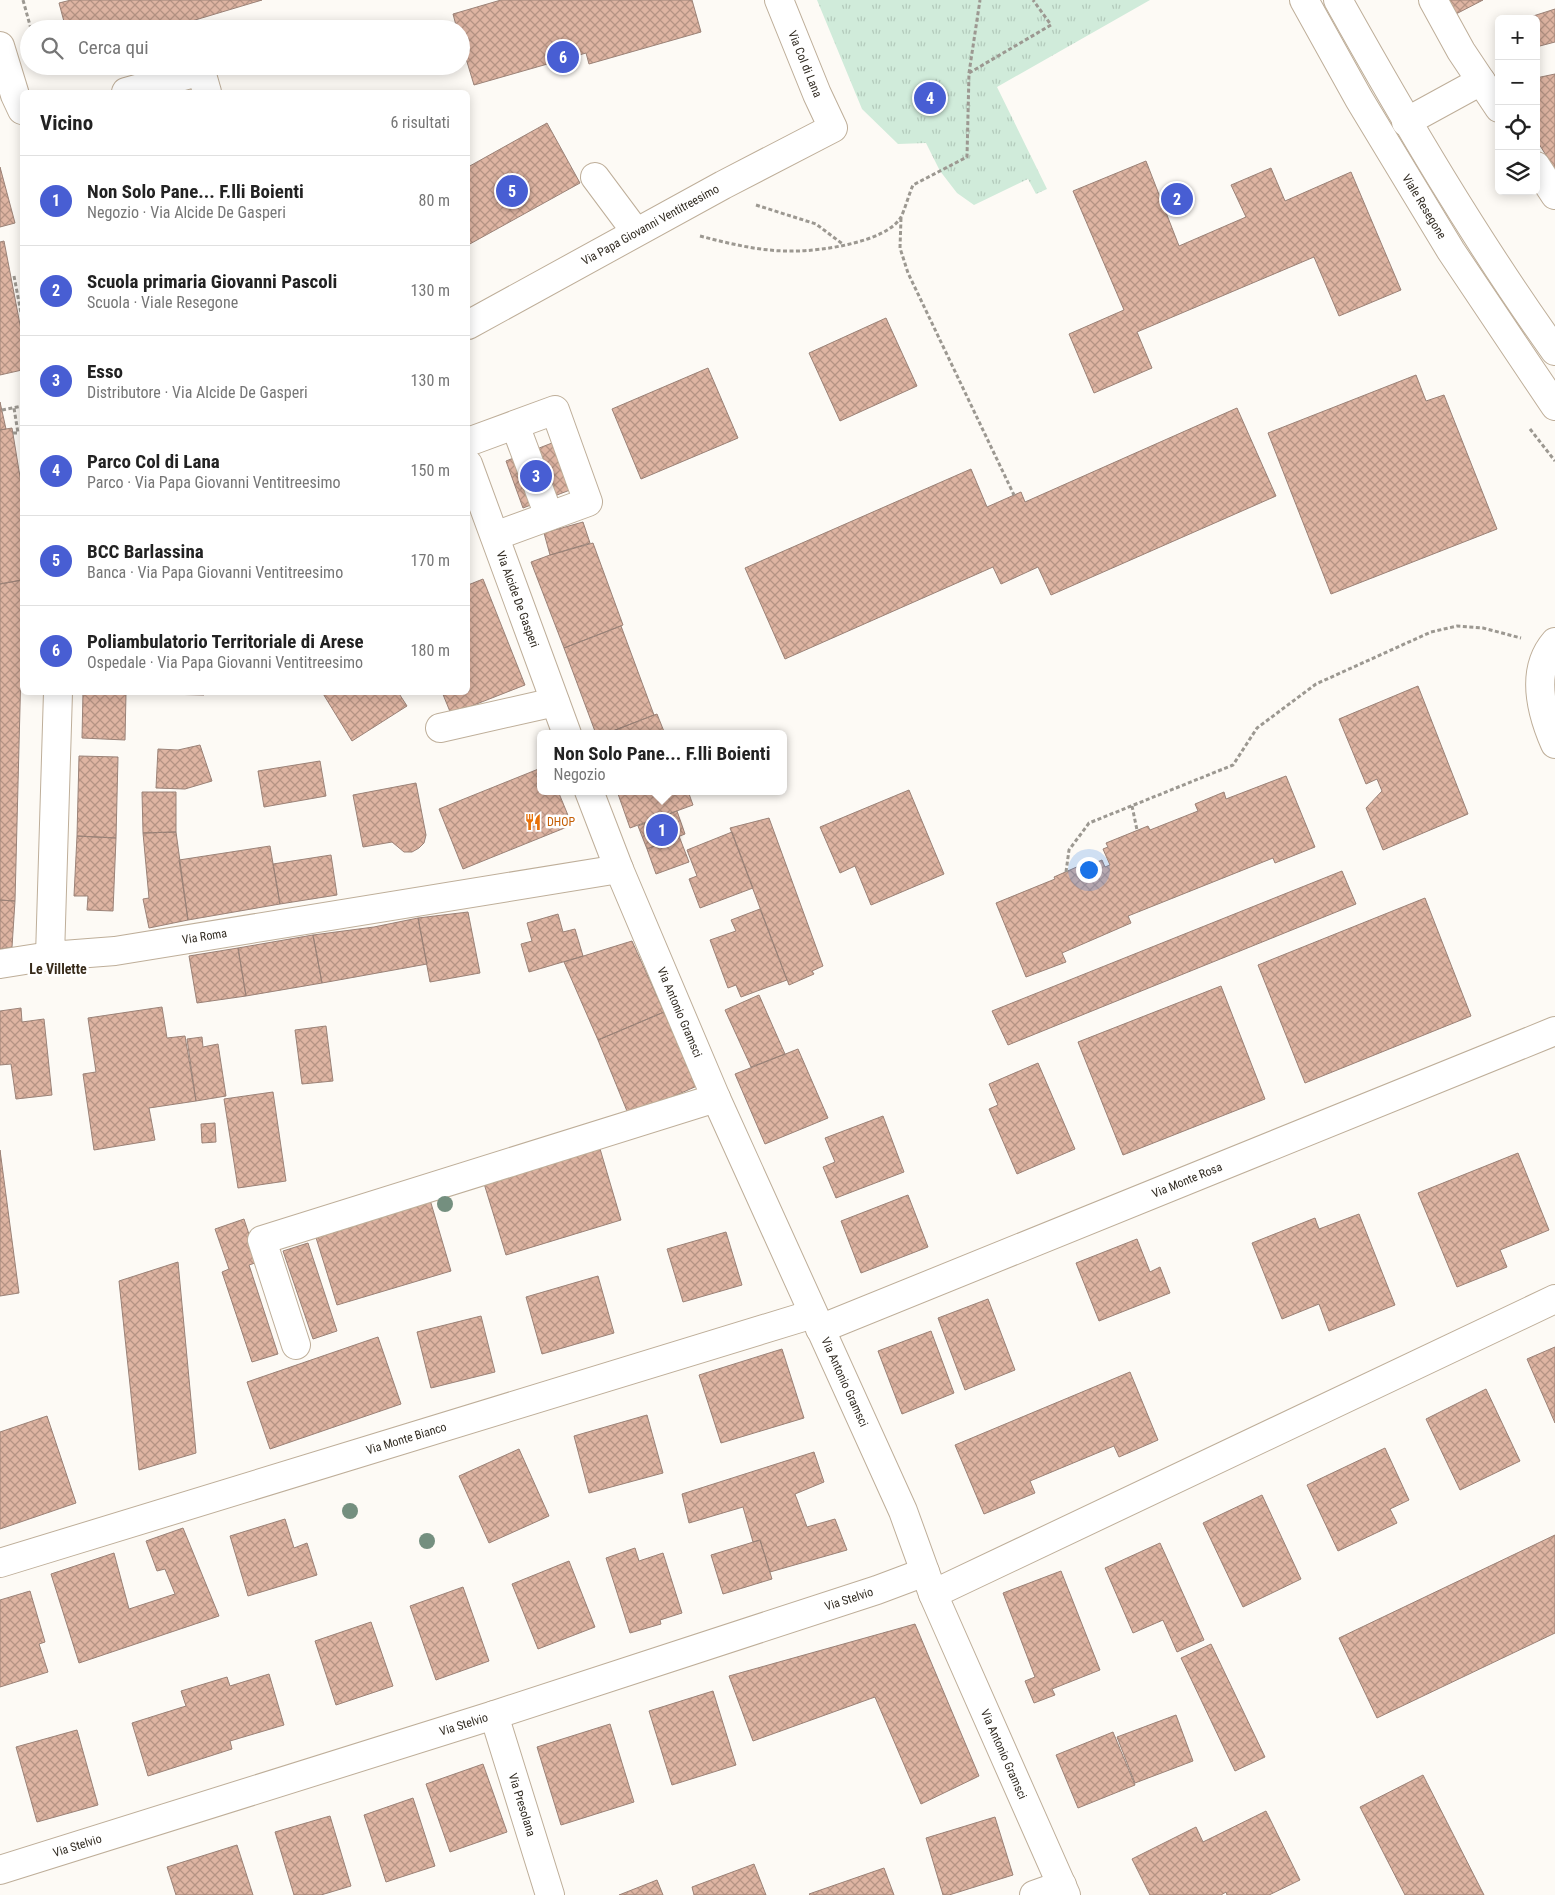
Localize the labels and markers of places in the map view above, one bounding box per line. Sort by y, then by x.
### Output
pin: 6 [547,38,579,76]
pin: 4 [914,79,946,117]
pin: 5 [496,172,528,210]
pin: 2 [1161,180,1193,218]
pin: 3 [520,457,552,495]
pin: 1 [646,811,678,849]
restaurant icon: DHOP [523,812,543,832]
place label: DHOP [547,815,576,829]

